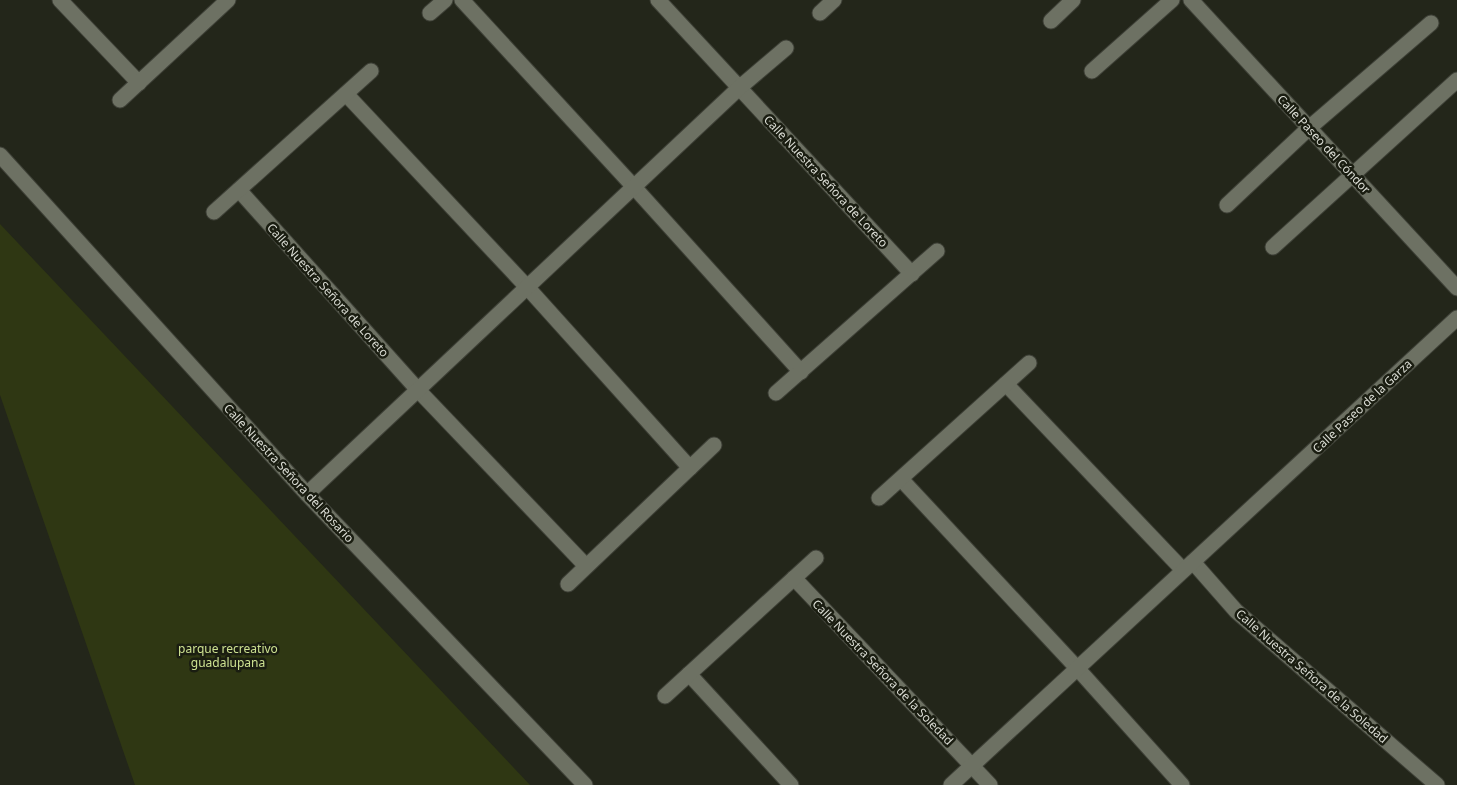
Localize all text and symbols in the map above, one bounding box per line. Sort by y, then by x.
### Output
street label: Calle Paseo del Cóndor [1274,91,1374,197]
street label: Calle Nuestra Señora de Loreto [760,111,892,251]
street label: Calle Nuestra Señora de Loreto [263,219,393,361]
street label: Calle Paseo de la Garza [1309,355,1415,457]
street label: Calle Nuestra Señora del Rosario [220,400,358,546]
street label: Calle Nuestra Señora de la Soledad [809,595,957,749]
street label: Calle Nuestra Señora de la Soledad [1232,605,1392,747]
park label: parque recreativo guadalupana [178,640,278,671]

